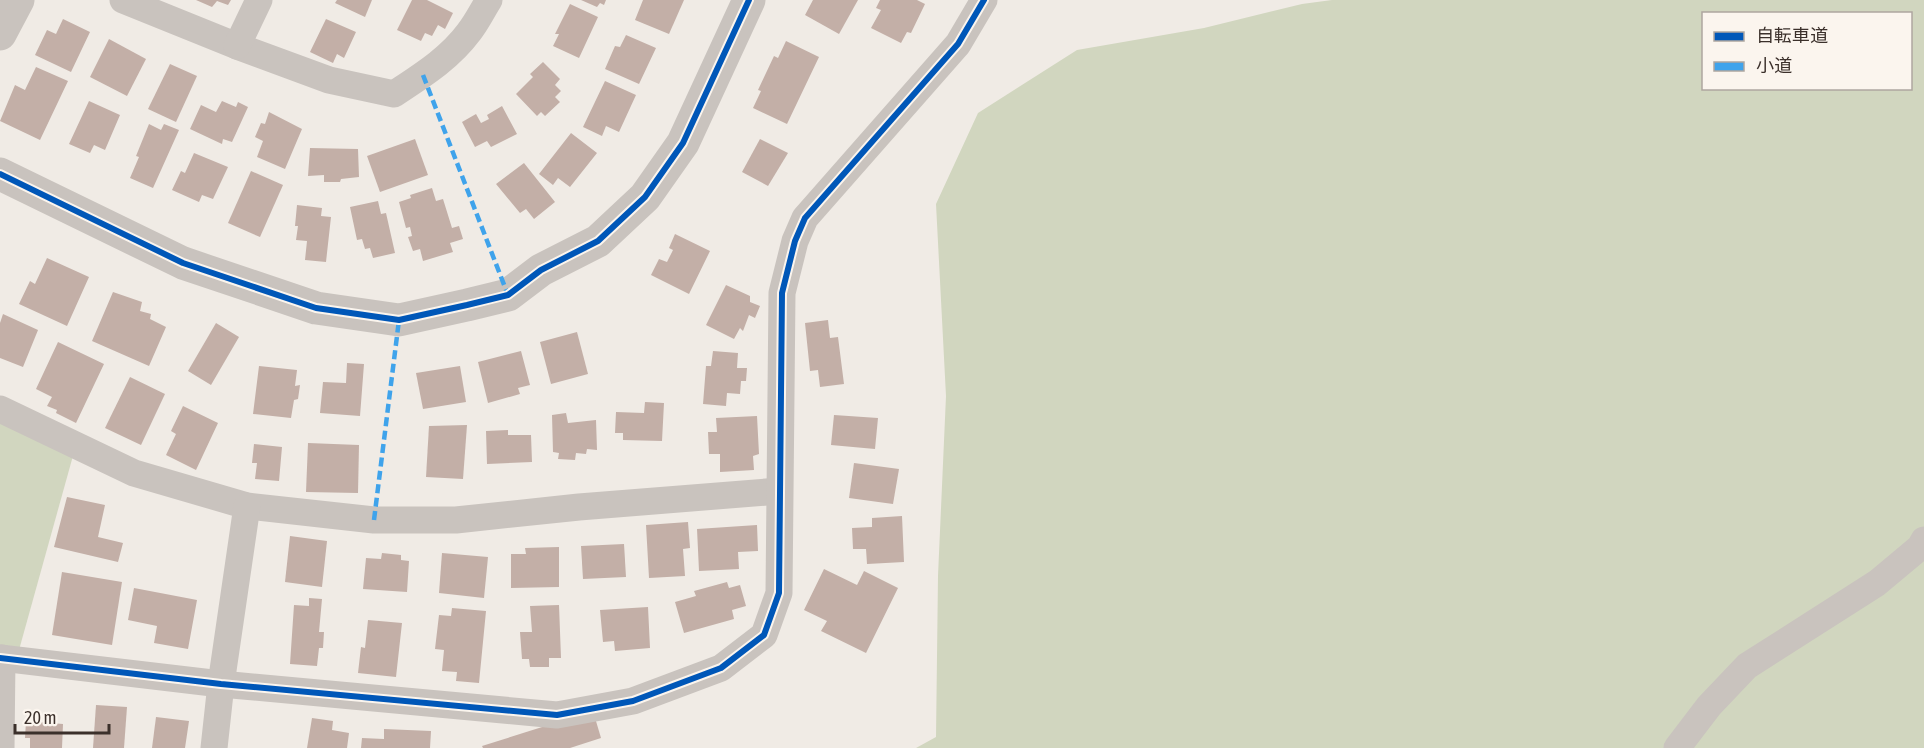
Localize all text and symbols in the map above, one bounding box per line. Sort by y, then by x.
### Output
legend [1702,12,1912,90]
text: 自転車道 [1756,25,1828,46]
text: 小道 [1756,55,1792,76]
scale bar [15,697,110,735]
text: 20 m [24,707,56,728]

